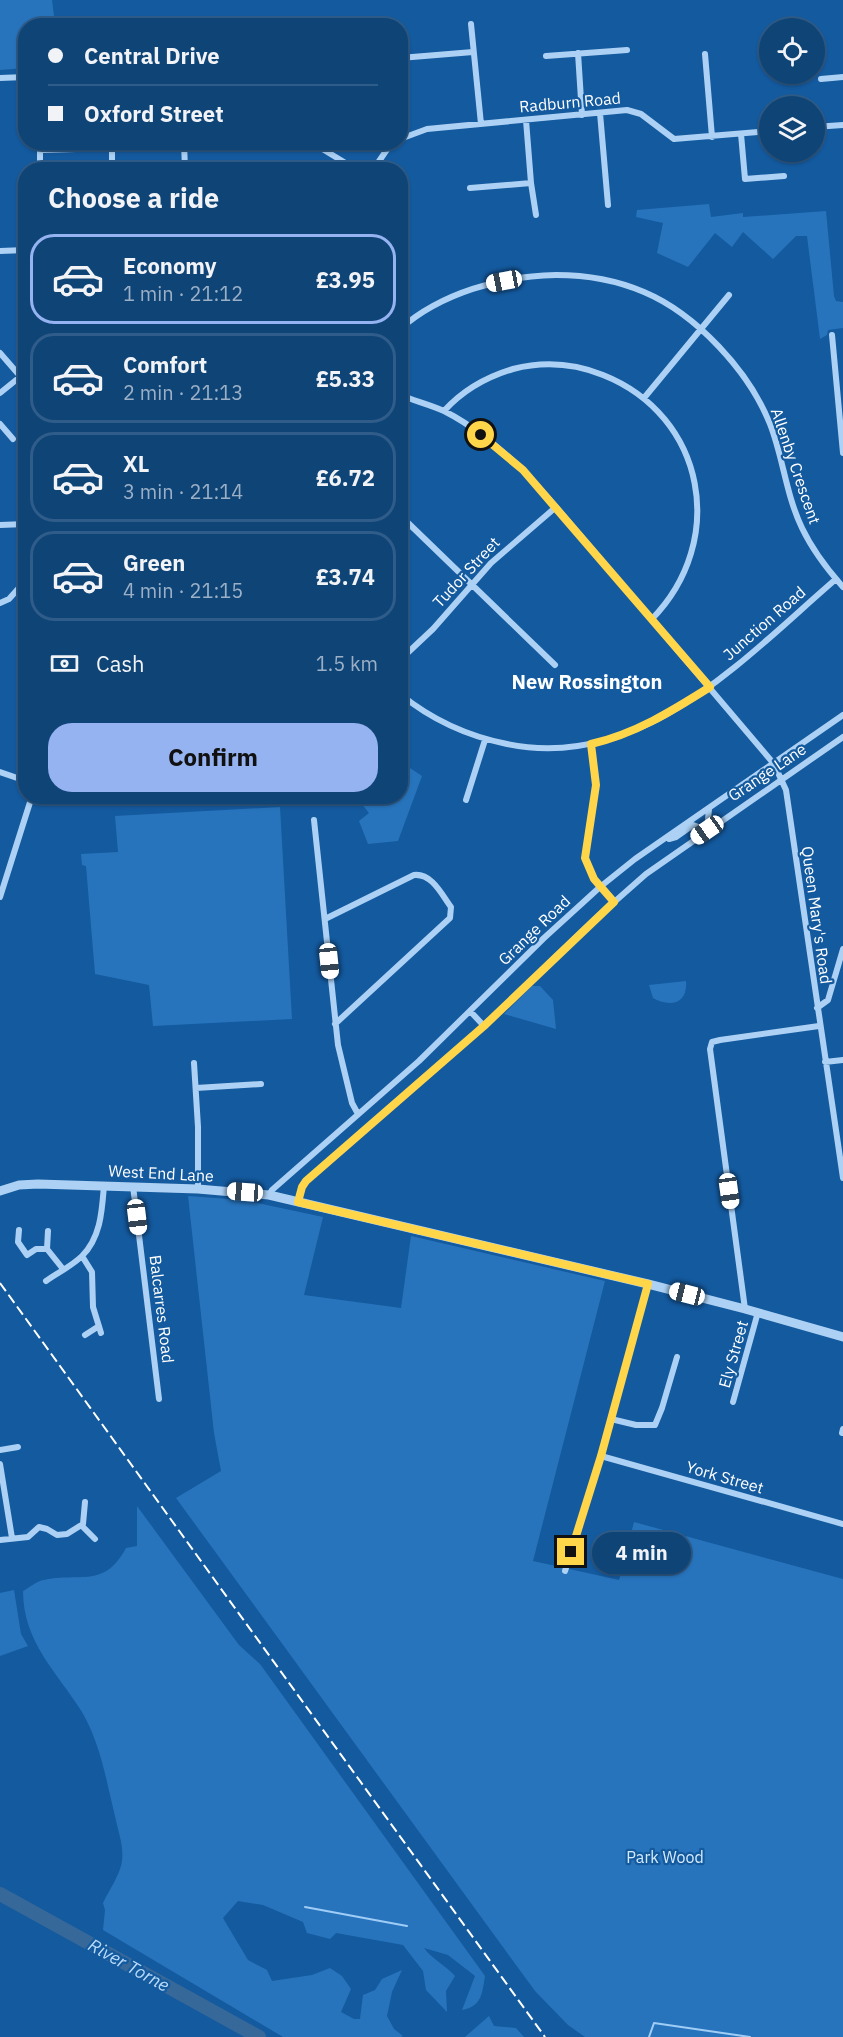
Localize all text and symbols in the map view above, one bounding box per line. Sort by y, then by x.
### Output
map controls [759,18,825,162]
button: locate [759,18,825,84]
text: Central Drive [84,41,220,70]
street label: Radburn Road [518,88,622,116]
button: layers [759,96,825,162]
text: Oxford Street [84,99,224,128]
text: Choose a ride [48,180,219,215]
text: Economy [123,251,217,280]
icon: car [51,252,105,306]
text: £3.95 [316,265,375,294]
car [485,269,523,293]
text: 1 min · 21:12 [123,280,243,307]
text: Comfort [123,350,207,379]
icon: car [51,351,105,405]
text: £5.33 [316,364,375,393]
text: 2 min · 21:13 [123,379,243,406]
street label: Allenby Crescent [767,405,825,527]
route start [467,421,494,448]
text: XL [123,449,149,478]
icon: car [51,450,105,504]
text: £6.72 [316,463,375,492]
text: 3 min · 21:14 [123,478,243,505]
street label: Tudor Street [428,533,504,611]
text: Green [123,548,185,577]
icon: car [51,549,105,603]
text: £3.74 [316,562,375,591]
text: 4 min · 21:15 [123,577,243,604]
street label: Junction Road [719,582,809,664]
icon: cash [48,647,81,680]
text: Cash [96,649,145,678]
text: 1.5 km [316,650,378,677]
district label: New Rossington [511,668,663,695]
button: Confirm [48,723,378,792]
street label: Grange Lane [724,738,810,805]
car [687,812,727,848]
street label: Queen Mary's Road [797,845,837,985]
street label: Grange Road [494,891,574,969]
car [318,942,340,980]
street label: West End Lane [108,1160,215,1186]
car [718,1172,740,1210]
car [226,1182,264,1202]
car [126,1198,148,1236]
street label: Balcarres Road [145,1254,179,1364]
car [667,1281,707,1307]
street label: Ely Street [714,1318,752,1390]
street label: York Street [684,1456,766,1498]
callout: 4 min [592,1531,691,1573]
route end [557,1538,584,1565]
text: 4 min [615,1539,668,1566]
park label: Park Wood [626,1847,704,1867]
water label: River Torne [84,1933,174,1997]

